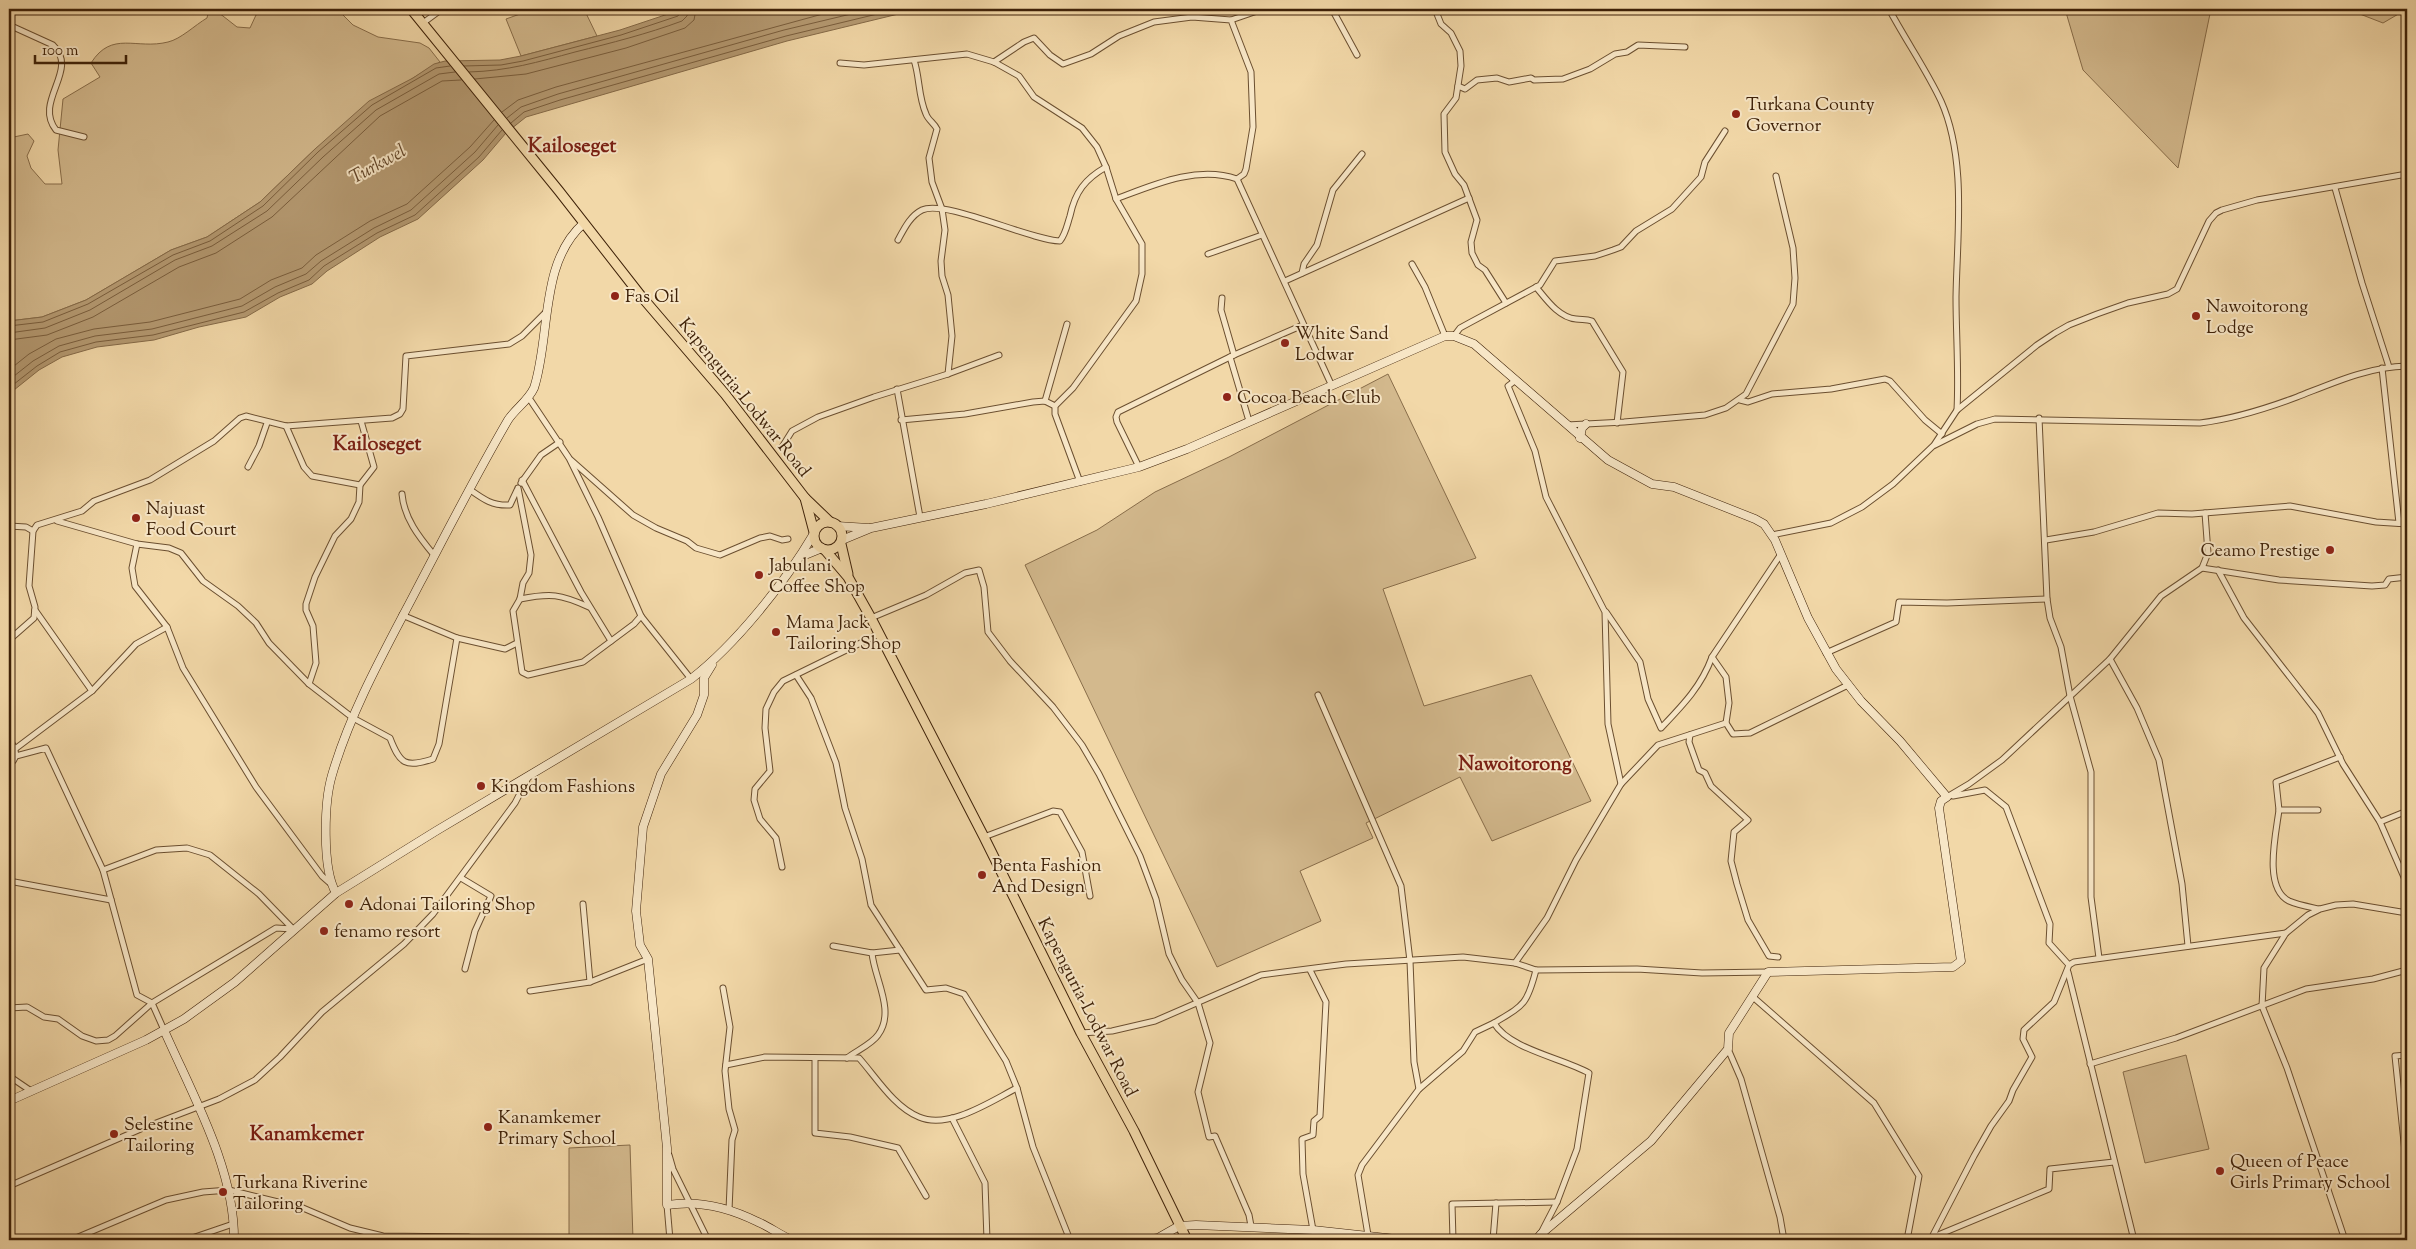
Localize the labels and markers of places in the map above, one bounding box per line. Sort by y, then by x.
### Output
place label: Turkana County Governor [1746,93,1875,140]
marker: Turkana County Governor [1730,108,1742,120]
place label: Fas Oil [625,285,679,311]
marker: Fas Oil [609,290,621,302]
place label: Nawoitorong Lodge [2206,295,2308,342]
marker: Nawoitorong Lodge [2190,310,2202,322]
place label: White Sand Lodwar [1295,322,1389,369]
marker: White Sand Lodwar [1279,337,1291,349]
place label: Cocoa Beach Club [1237,386,1381,412]
marker: Cocoa Beach Club [1221,391,1233,403]
place label: Najuast Food Court [146,497,237,544]
marker: Najuast Food Court [130,512,142,524]
place label: Ceamo Prestige [2201,539,2320,565]
marker: Ceamo Prestige [2324,544,2336,556]
place label: Jabulani Coffee Shop [768,554,865,601]
marker: Jabulani Coffee Shop [753,569,765,581]
place label: Mama Jack Tailoring Shop [786,611,901,658]
marker: Mama Jack Tailoring Shop [770,626,782,638]
place label: Kingdom Fashions [491,775,635,801]
marker: Kingdom Fashions [475,780,487,792]
place label: Benta Fashion And Design [992,854,1102,901]
marker: Benta Fashion And Design [976,869,988,881]
place label: Adonai Tailoring Shop [359,893,535,919]
marker: Adonai Tailoring Shop [343,898,355,910]
place label: fenamo resort [334,920,441,946]
marker: fenamo resort [318,925,330,937]
place label: Kanamkemer Primary School [498,1106,616,1153]
place label: Selestine Tailoring [124,1113,194,1160]
marker: Kanamkemer Primary School [482,1121,494,1133]
marker: Selestine Tailoring [108,1128,120,1140]
place label: Queen of Peace Girls Primary School [2230,1150,2390,1197]
marker: Queen of Peace Girls Primary School [2214,1165,2226,1177]
place label: Turkana Riverine Tailoring [233,1171,368,1218]
marker: Turkana Riverine Tailoring [217,1186,229,1198]

